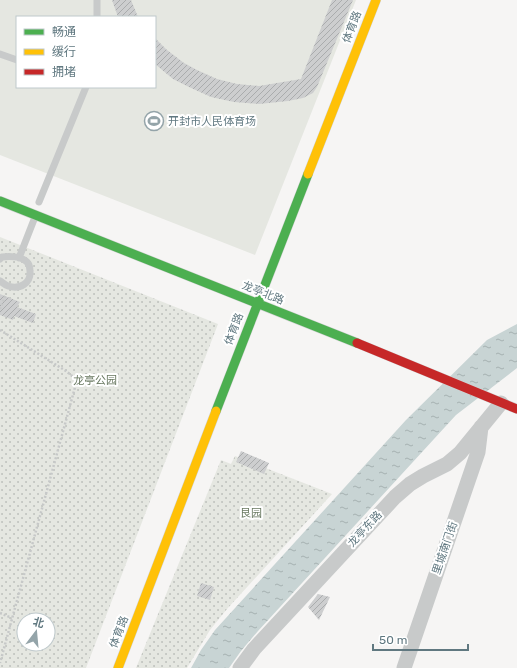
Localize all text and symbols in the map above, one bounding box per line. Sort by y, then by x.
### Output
street label: 体育路 [340,9,364,45]
legend [16,16,156,88]
text: 畅通 [52,25,76,39]
text: 缓行 [52,45,76,59]
text: 拥堵 [52,65,76,79]
sports icon: 开封市人民体育场 [143,110,165,132]
place label: 开封市人民体育场 [168,115,256,128]
street label: 龙亭北路 [240,279,286,307]
street label: 体育路 [222,311,246,347]
park label: 龙亭公园 [73,374,117,387]
park label: 艮园 [240,507,262,520]
street label: 龙亭东路 [345,508,385,550]
street label: 里城南门街 [430,520,460,576]
north arrow [16,612,56,652]
street label: 体育路 [107,614,131,650]
text: 北 [32,615,46,631]
scale bar [373,626,468,652]
text: 50 m [379,633,407,647]

